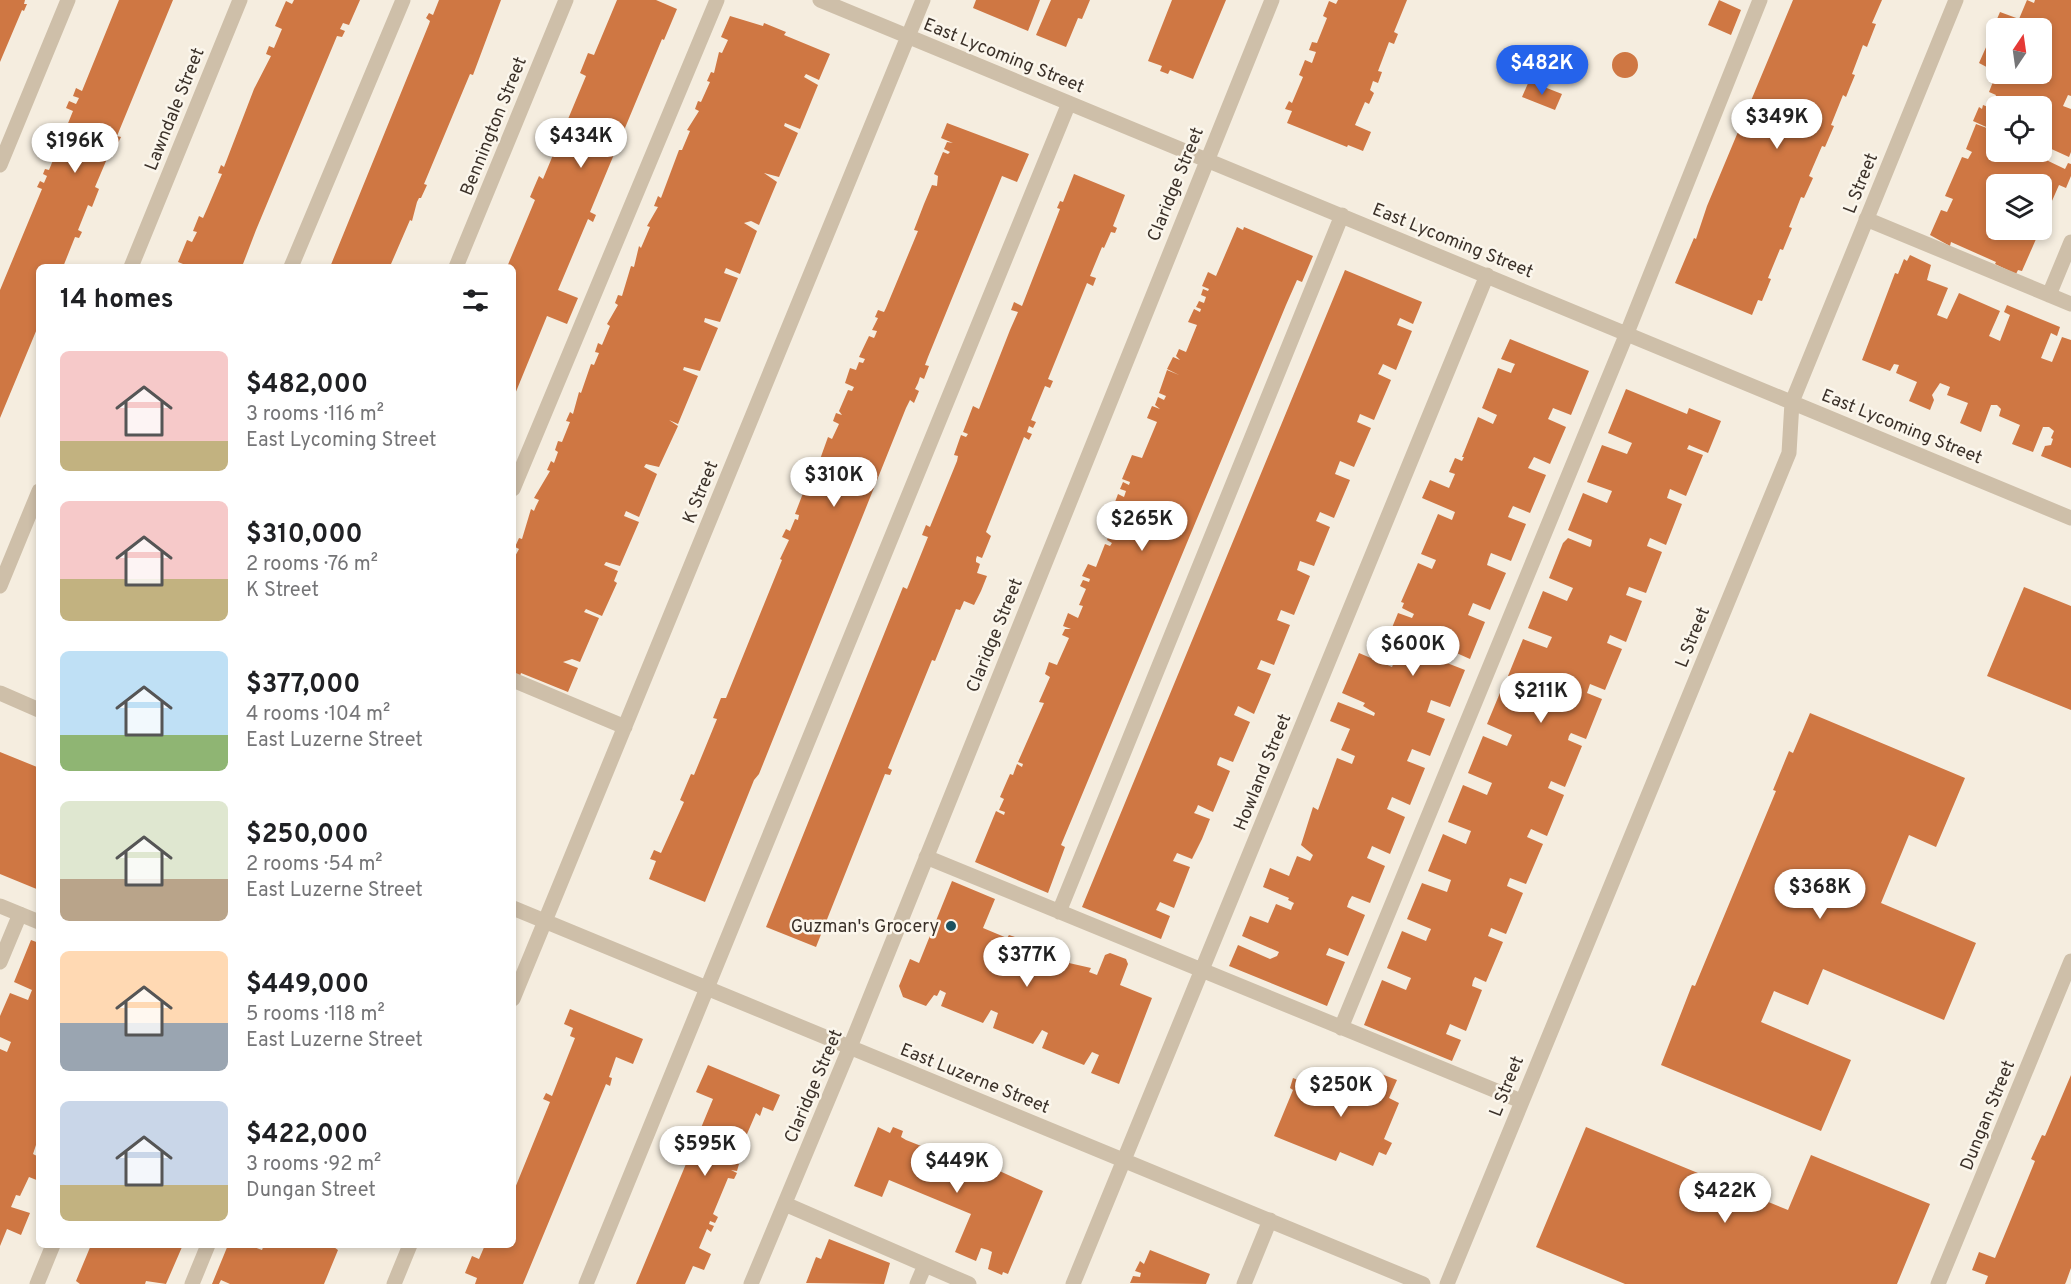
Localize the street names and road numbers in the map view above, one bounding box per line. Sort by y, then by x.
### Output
street label: East Lycoming Street [920,14,1087,99]
street label: Lawndale Street [140,45,210,174]
street label: Bennington Street [456,54,533,199]
street label: Claridge Street [1143,124,1210,245]
street label: L Street [1839,150,1884,217]
street label: East Lycoming Street [1369,199,1536,284]
street label: East Lycoming Street [1818,385,1985,470]
street label: K Street [678,458,724,527]
street label: Claridge Street [962,575,1029,696]
street label: L Street [1671,604,1716,671]
street label: Howland Street [1229,711,1297,834]
street label: Claridge Street [780,1026,849,1147]
street label: East Luzerne Street [896,1039,1053,1120]
street label: L Street [1485,1053,1530,1120]
street label: Dungan Street [1956,1057,2021,1174]

